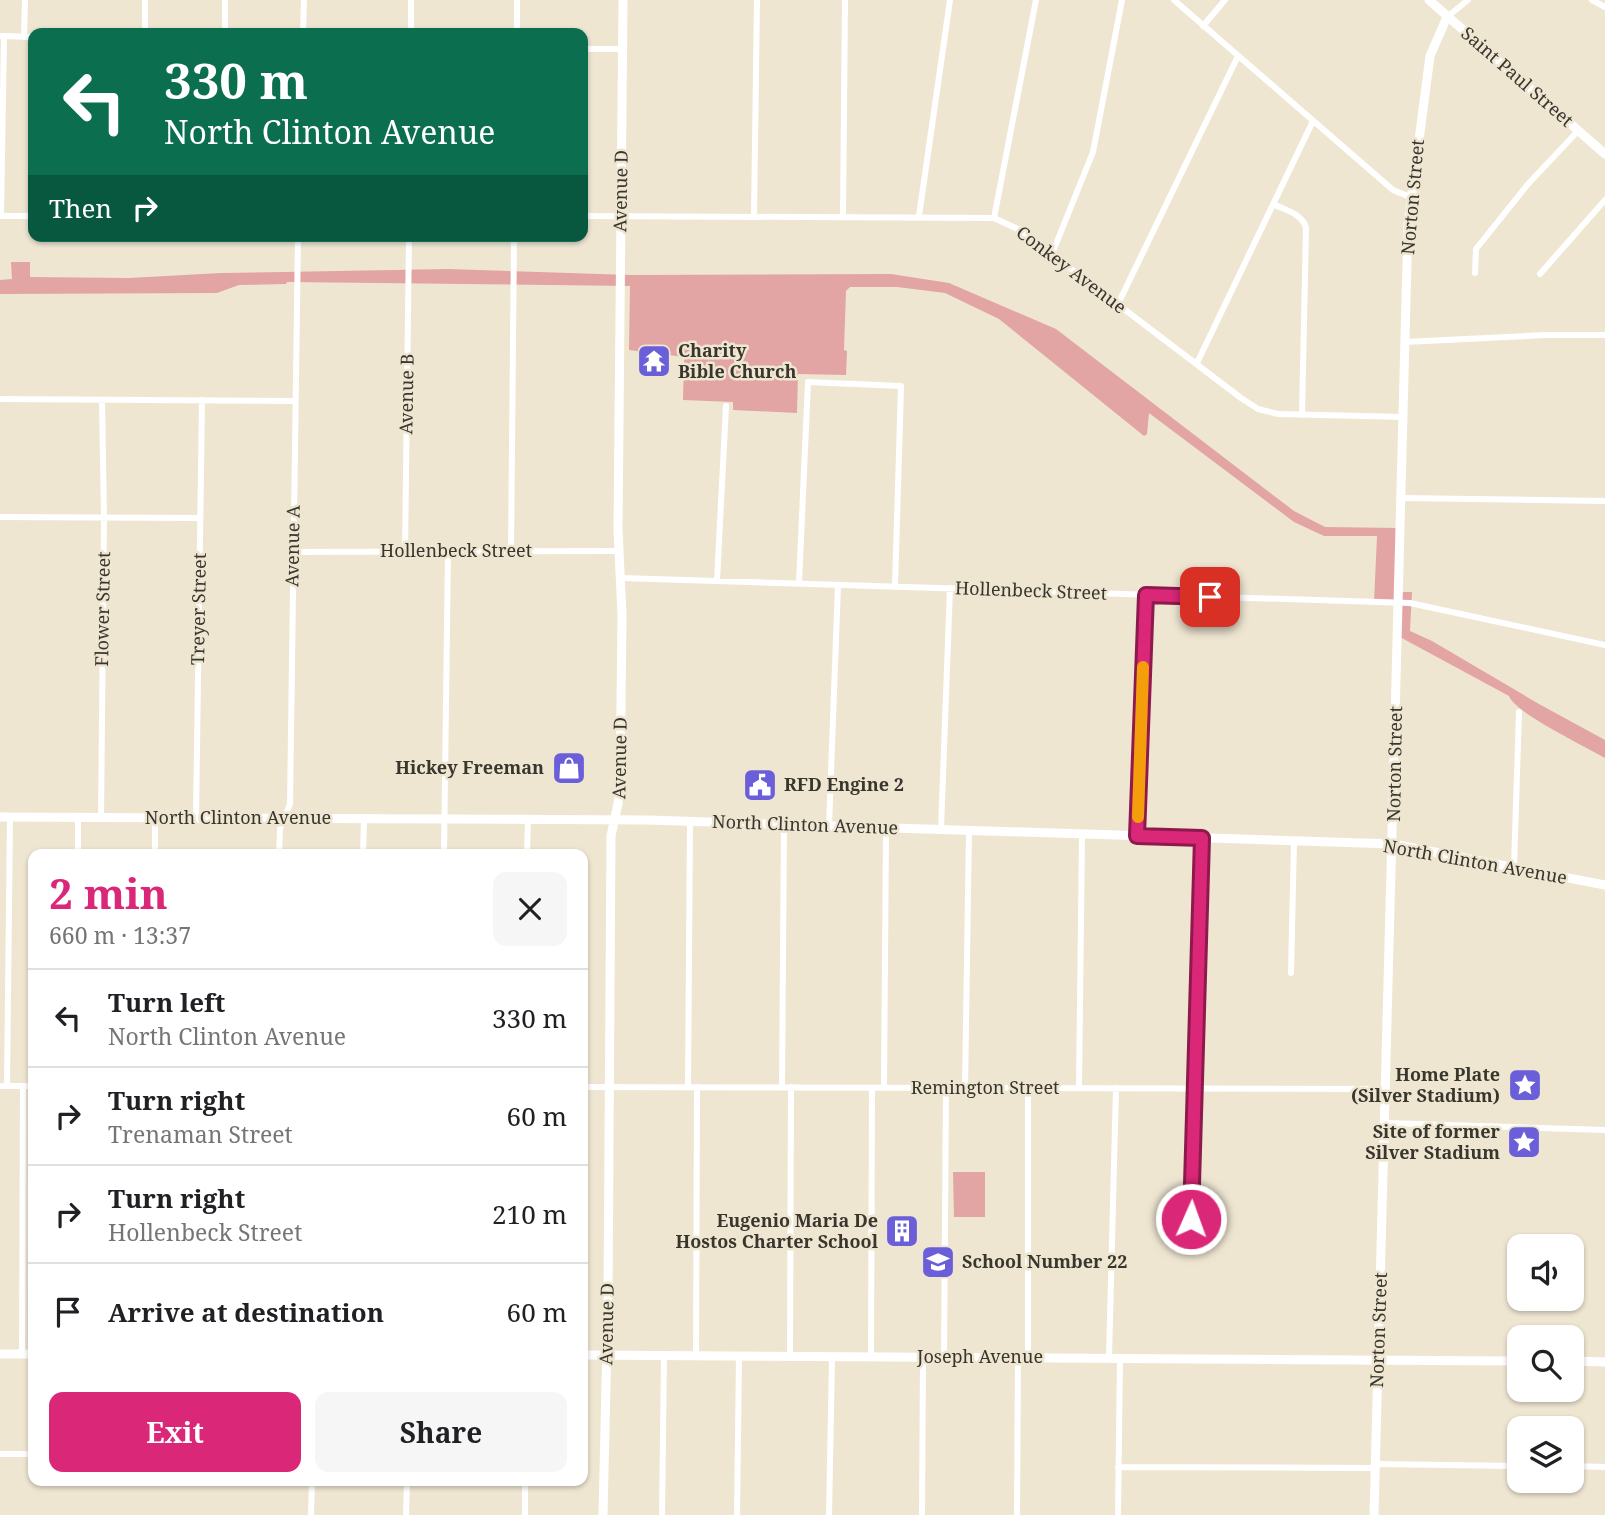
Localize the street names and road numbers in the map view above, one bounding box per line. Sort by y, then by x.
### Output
street label: Saint Paul Street [1456,21,1579,132]
street label: Norton Street [1395,138,1429,256]
street label: Avenue D [607,150,633,232]
street label: Conkey Avenue [1012,220,1132,319]
street label: Avenue B [393,353,419,435]
street label: Avenue A [279,505,305,587]
street label: Hollenbeck Street [380,538,532,562]
street label: Flower Street [89,551,115,667]
street label: Treyer Street [185,553,211,665]
street label: Hollenbeck Street [955,575,1107,605]
street label: Norton Street [1381,706,1407,822]
street label: Avenue D [606,717,632,799]
street label: North Clinton Avenue [145,805,331,829]
street label: North Clinton Avenue [711,809,899,839]
street label: North Clinton Avenue [1381,833,1569,889]
street label: Remington Street [911,1075,1059,1099]
street label: Norton Street [1364,1272,1392,1388]
street label: Avenue D [593,1283,619,1365]
street label: Joseph Avenue [916,1344,1043,1368]

